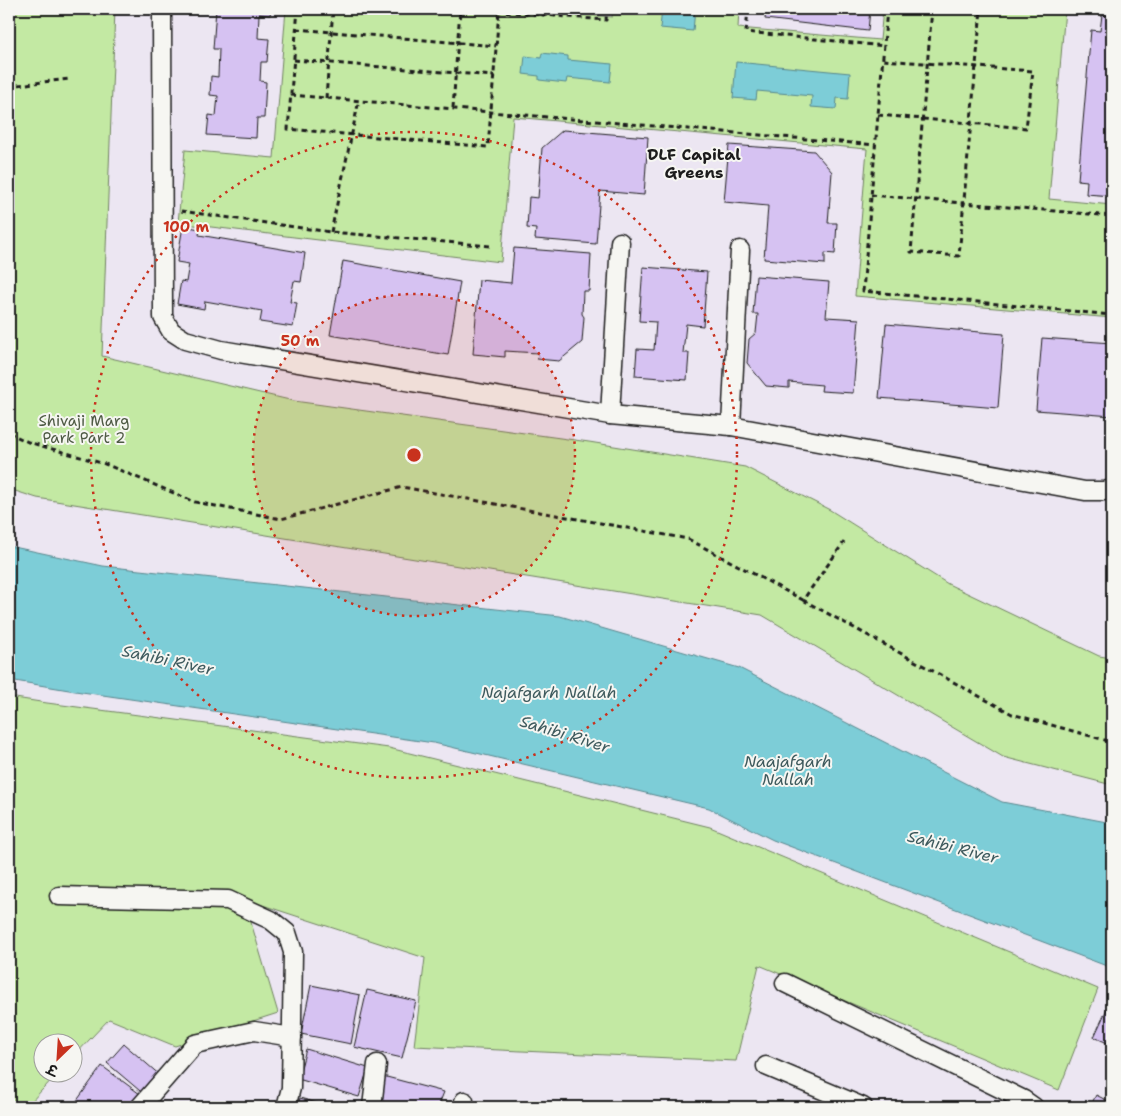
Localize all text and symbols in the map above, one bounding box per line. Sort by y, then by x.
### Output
district label: DLF Capital Greens [647,144,741,183]
text: 100 m [163,217,209,237]
text: 50 m [281,331,320,351]
park label: Shivaji Marg Park Part 2 [39,411,129,448]
centre of rings [405,446,423,464]
water label: Sahibi River [120,640,216,680]
water label: Najafgarh Nallah [481,682,617,703]
water label: Sahibi River [517,710,613,758]
water label: Naajafgarh Nallah [744,751,832,790]
water label: Sahibi River [905,826,1001,869]
north arrow [32,1034,82,1084]
text: उ [43,1059,62,1081]

